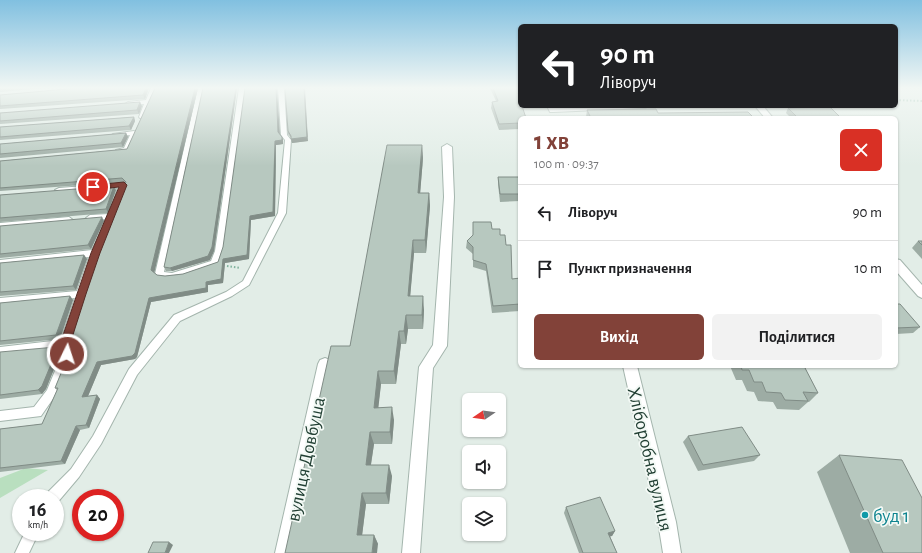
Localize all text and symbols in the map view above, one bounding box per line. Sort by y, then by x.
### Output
icon: left [534,40,586,92]
text: 90 m [600,41,655,69]
text: Ліворуч [600,74,657,92]
button: close [840,129,882,171]
text: 1 хв [534,130,569,154]
text: 100 m · 09:37 [534,158,599,171]
pin [76,170,110,204]
icon: arrive [82,176,104,198]
icon: left [534,202,556,224]
text: Ліворуч [568,205,618,220]
text: 90 m [853,205,882,220]
icon: arrive [534,258,556,280]
text: Пункт призначення [568,261,692,276]
text: 10 m [854,261,882,276]
button: Вихід [534,314,704,360]
button: Поділитися [712,314,882,360]
position arrow [46,333,88,375]
street label: Хліборобна вулиця [624,385,675,533]
north arrow [462,393,506,437]
map controls [462,393,506,541]
street label: вулиця Довбуша [284,395,329,523]
button: sound [462,445,506,489]
speed limit sign: 20 [72,489,124,541]
button: layers [462,497,506,541]
text: 16 [30,500,46,520]
place label: буд 1 [873,507,909,526]
marker: буд 1 [860,510,870,520]
text: km/h [28,520,48,530]

